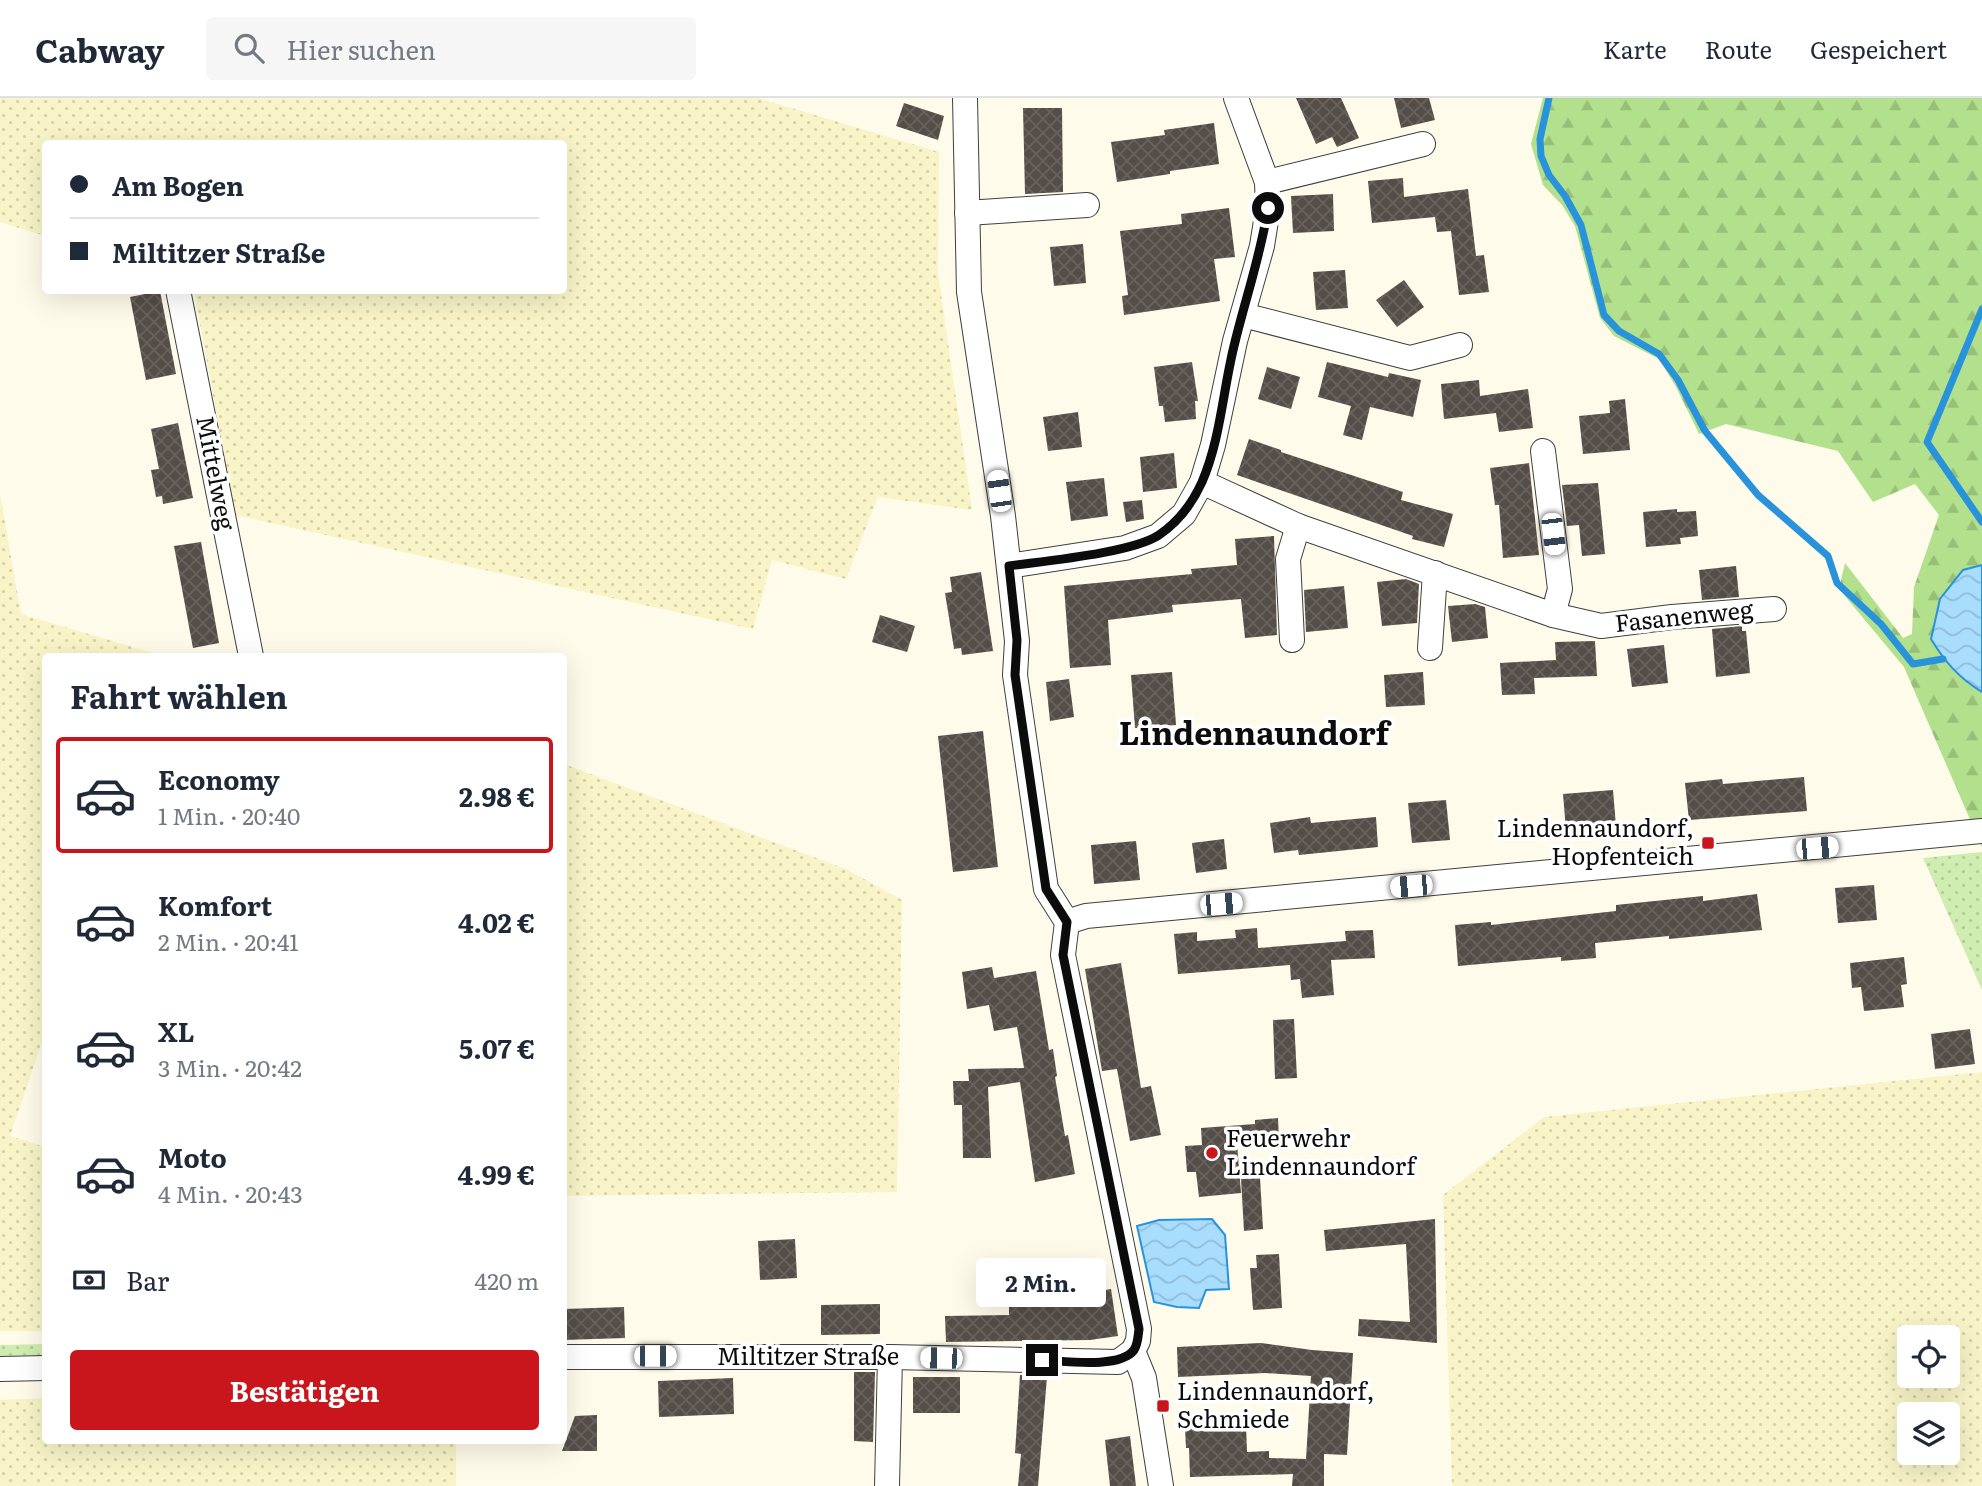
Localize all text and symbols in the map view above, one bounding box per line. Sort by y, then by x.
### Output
search box [206,17,696,80]
text: Cabway [35,24,164,73]
icon: search [230,29,268,67]
text: Hier suchen [286,29,436,68]
text: Karte [1603,31,1667,66]
text: Route [1705,31,1772,66]
text: Gespeichert [1810,31,1947,66]
text: Am Bogen [112,165,244,204]
route start [1252,192,1284,224]
text: Miltitzer Straße [112,232,325,271]
street label: Mittelweg [189,412,246,534]
car [986,469,1013,513]
car [1541,512,1566,556]
street label: Fasanenweg [1613,590,1755,639]
text: Fahrt wählen [70,671,288,719]
district label: Lindennaundorf [1119,707,1393,755]
text: Economy [158,759,280,798]
icon: car [74,764,137,827]
text: 2.98 € [459,776,535,815]
text: 1 Min. · 20:40 [158,798,300,832]
place label: Lindennaundorf, Hopfenteich [1497,809,1694,872]
marker: Lindennaundorf, Hopfenteich [1700,835,1716,851]
car [1796,836,1839,860]
car [1390,874,1433,898]
text: Komfort [158,885,272,924]
icon: car [74,890,137,953]
car [1200,892,1243,916]
text: 4.02 € [458,902,535,941]
text: 2 Min. · 20:41 [158,924,299,958]
text: XL [158,1011,195,1050]
icon: car [74,1016,137,1079]
text: 5.07 € [459,1028,535,1067]
text: 3 Min. · 20:42 [158,1050,302,1084]
place label: Feuerwehr Lindennaundorf [1226,1119,1417,1182]
text: Moto [158,1137,227,1176]
icon: car [74,1142,137,1205]
marker: Feuerwehr Lindennaundorf [1204,1145,1220,1161]
text: 4.99 € [458,1154,535,1193]
text: 4 Min. · 20:43 [158,1176,303,1210]
callout: 2 Min. [977,1258,1107,1308]
text: Bar [126,1260,169,1299]
icon: cash [70,1261,108,1299]
text: 420 m [474,1263,539,1297]
text: 2 Min. [1005,1265,1077,1299]
map controls [1897,1325,1960,1465]
button: locate [1897,1325,1960,1388]
street label: Miltitzer Straße [717,1337,899,1372]
route end [1026,1344,1058,1376]
car [635,1346,677,1367]
car [920,1347,963,1369]
button: Bestätigen [70,1350,539,1430]
place label: Lindennaundorf, Schmiede [1177,1372,1374,1435]
marker: Lindennaundorf, Schmiede [1155,1398,1171,1414]
button: layers [1897,1402,1960,1465]

